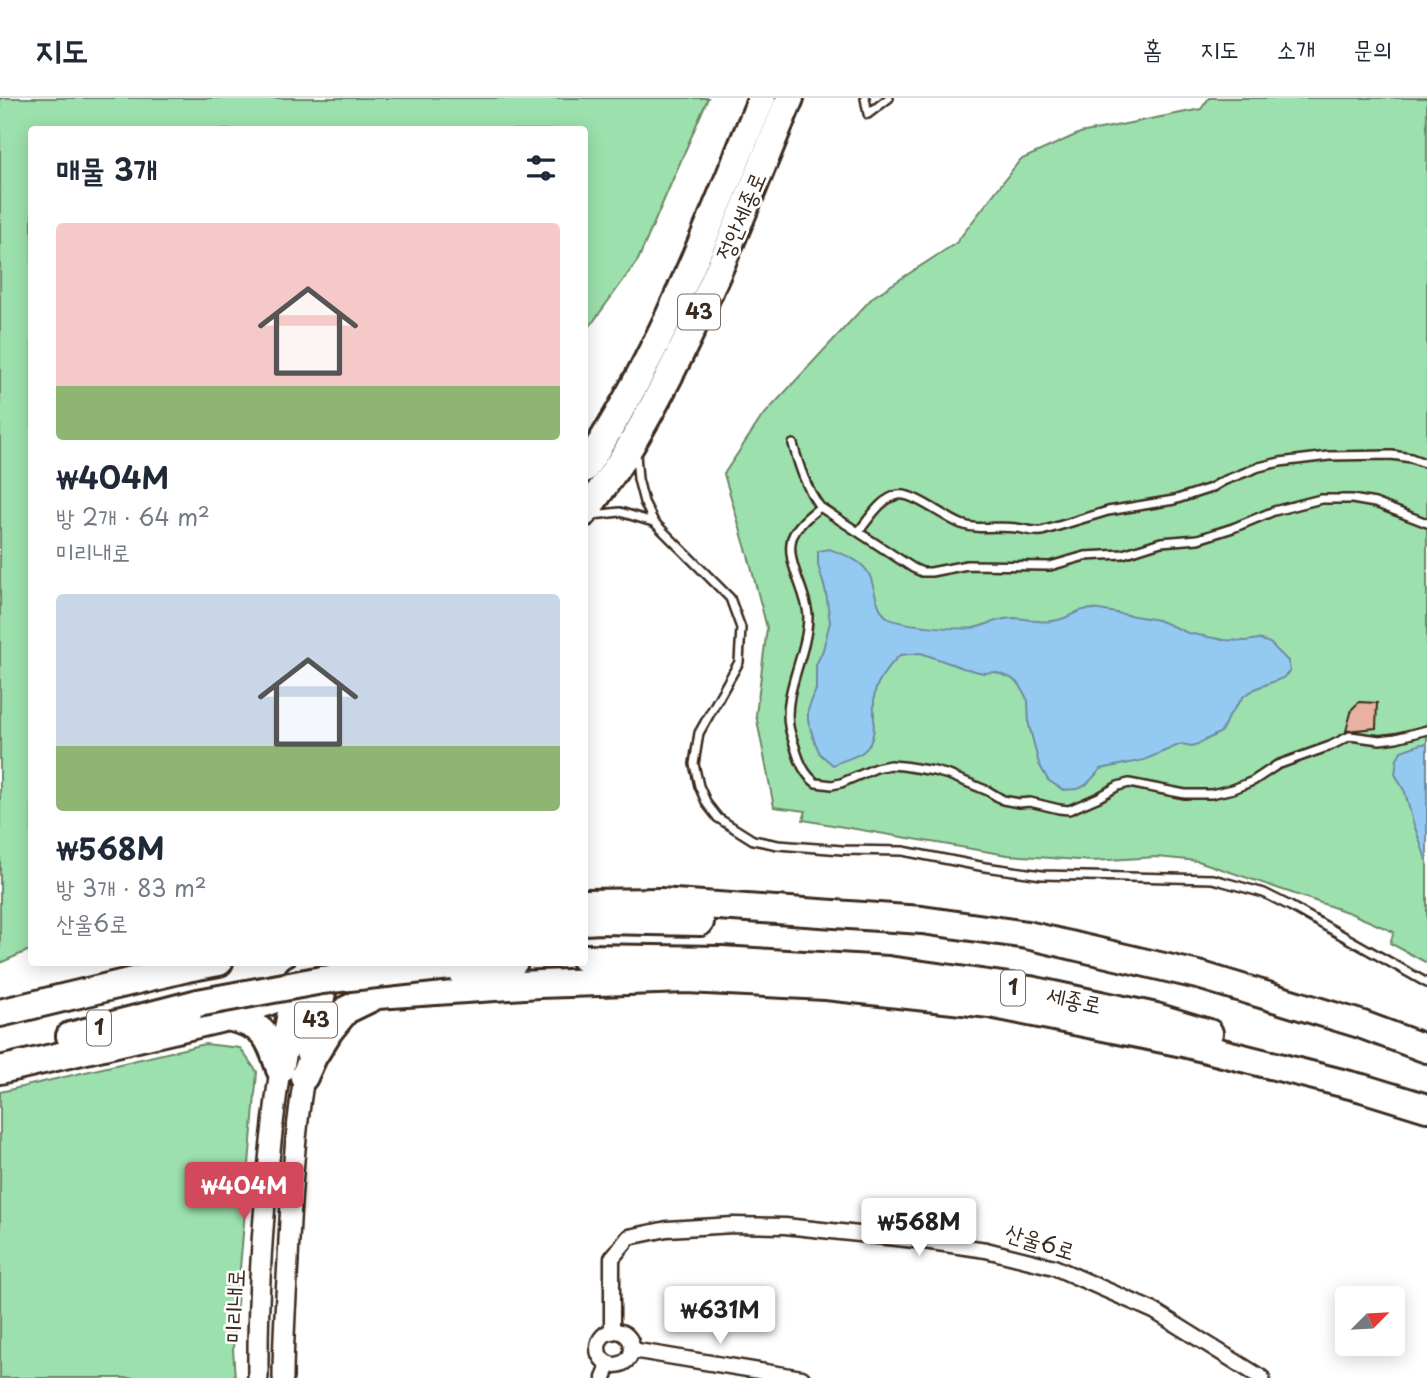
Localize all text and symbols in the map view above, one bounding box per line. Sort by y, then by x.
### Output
text: 지도 [35,23,88,73]
text: 홈 [1143,30,1162,66]
text: 지도 [1200,30,1239,66]
text: 소개 [1277,30,1315,66]
text: 문의 [1353,30,1392,66]
text: 매물 3개 [56,146,158,191]
icon: filters [522,149,560,187]
street label: 정안세종로 [705,166,774,265]
icon: home [245,268,371,394]
road number: 43 [678,294,720,330]
text: ₩404M [56,454,169,499]
text: 방 2개 · 64 m² [56,499,210,534]
text: 미리내로 [56,534,130,569]
icon: home [245,639,371,765]
text: ₩568M [56,825,165,870]
text: 방 3개 · 83 m² [56,870,207,905]
text: 산울6로 [56,905,128,940]
road number: 1 [1001,970,1025,1006]
street label: 세종로 [1044,976,1105,1021]
road number: 43 [295,1002,337,1038]
road number: 1 [87,1010,111,1046]
pin: ₩404M [195,1162,293,1222]
text: ₩404M [201,1167,287,1202]
pin: ₩568M [870,1198,968,1258]
text: ₩568M [877,1203,961,1238]
street label: 산울6로 [1001,1213,1080,1268]
street label: 미리내로 [215,1268,252,1344]
pin: ₩631M [671,1286,769,1346]
north arrow [1335,1286,1405,1356]
map controls [1335,1286,1405,1356]
text: ₩631M [680,1291,760,1326]

